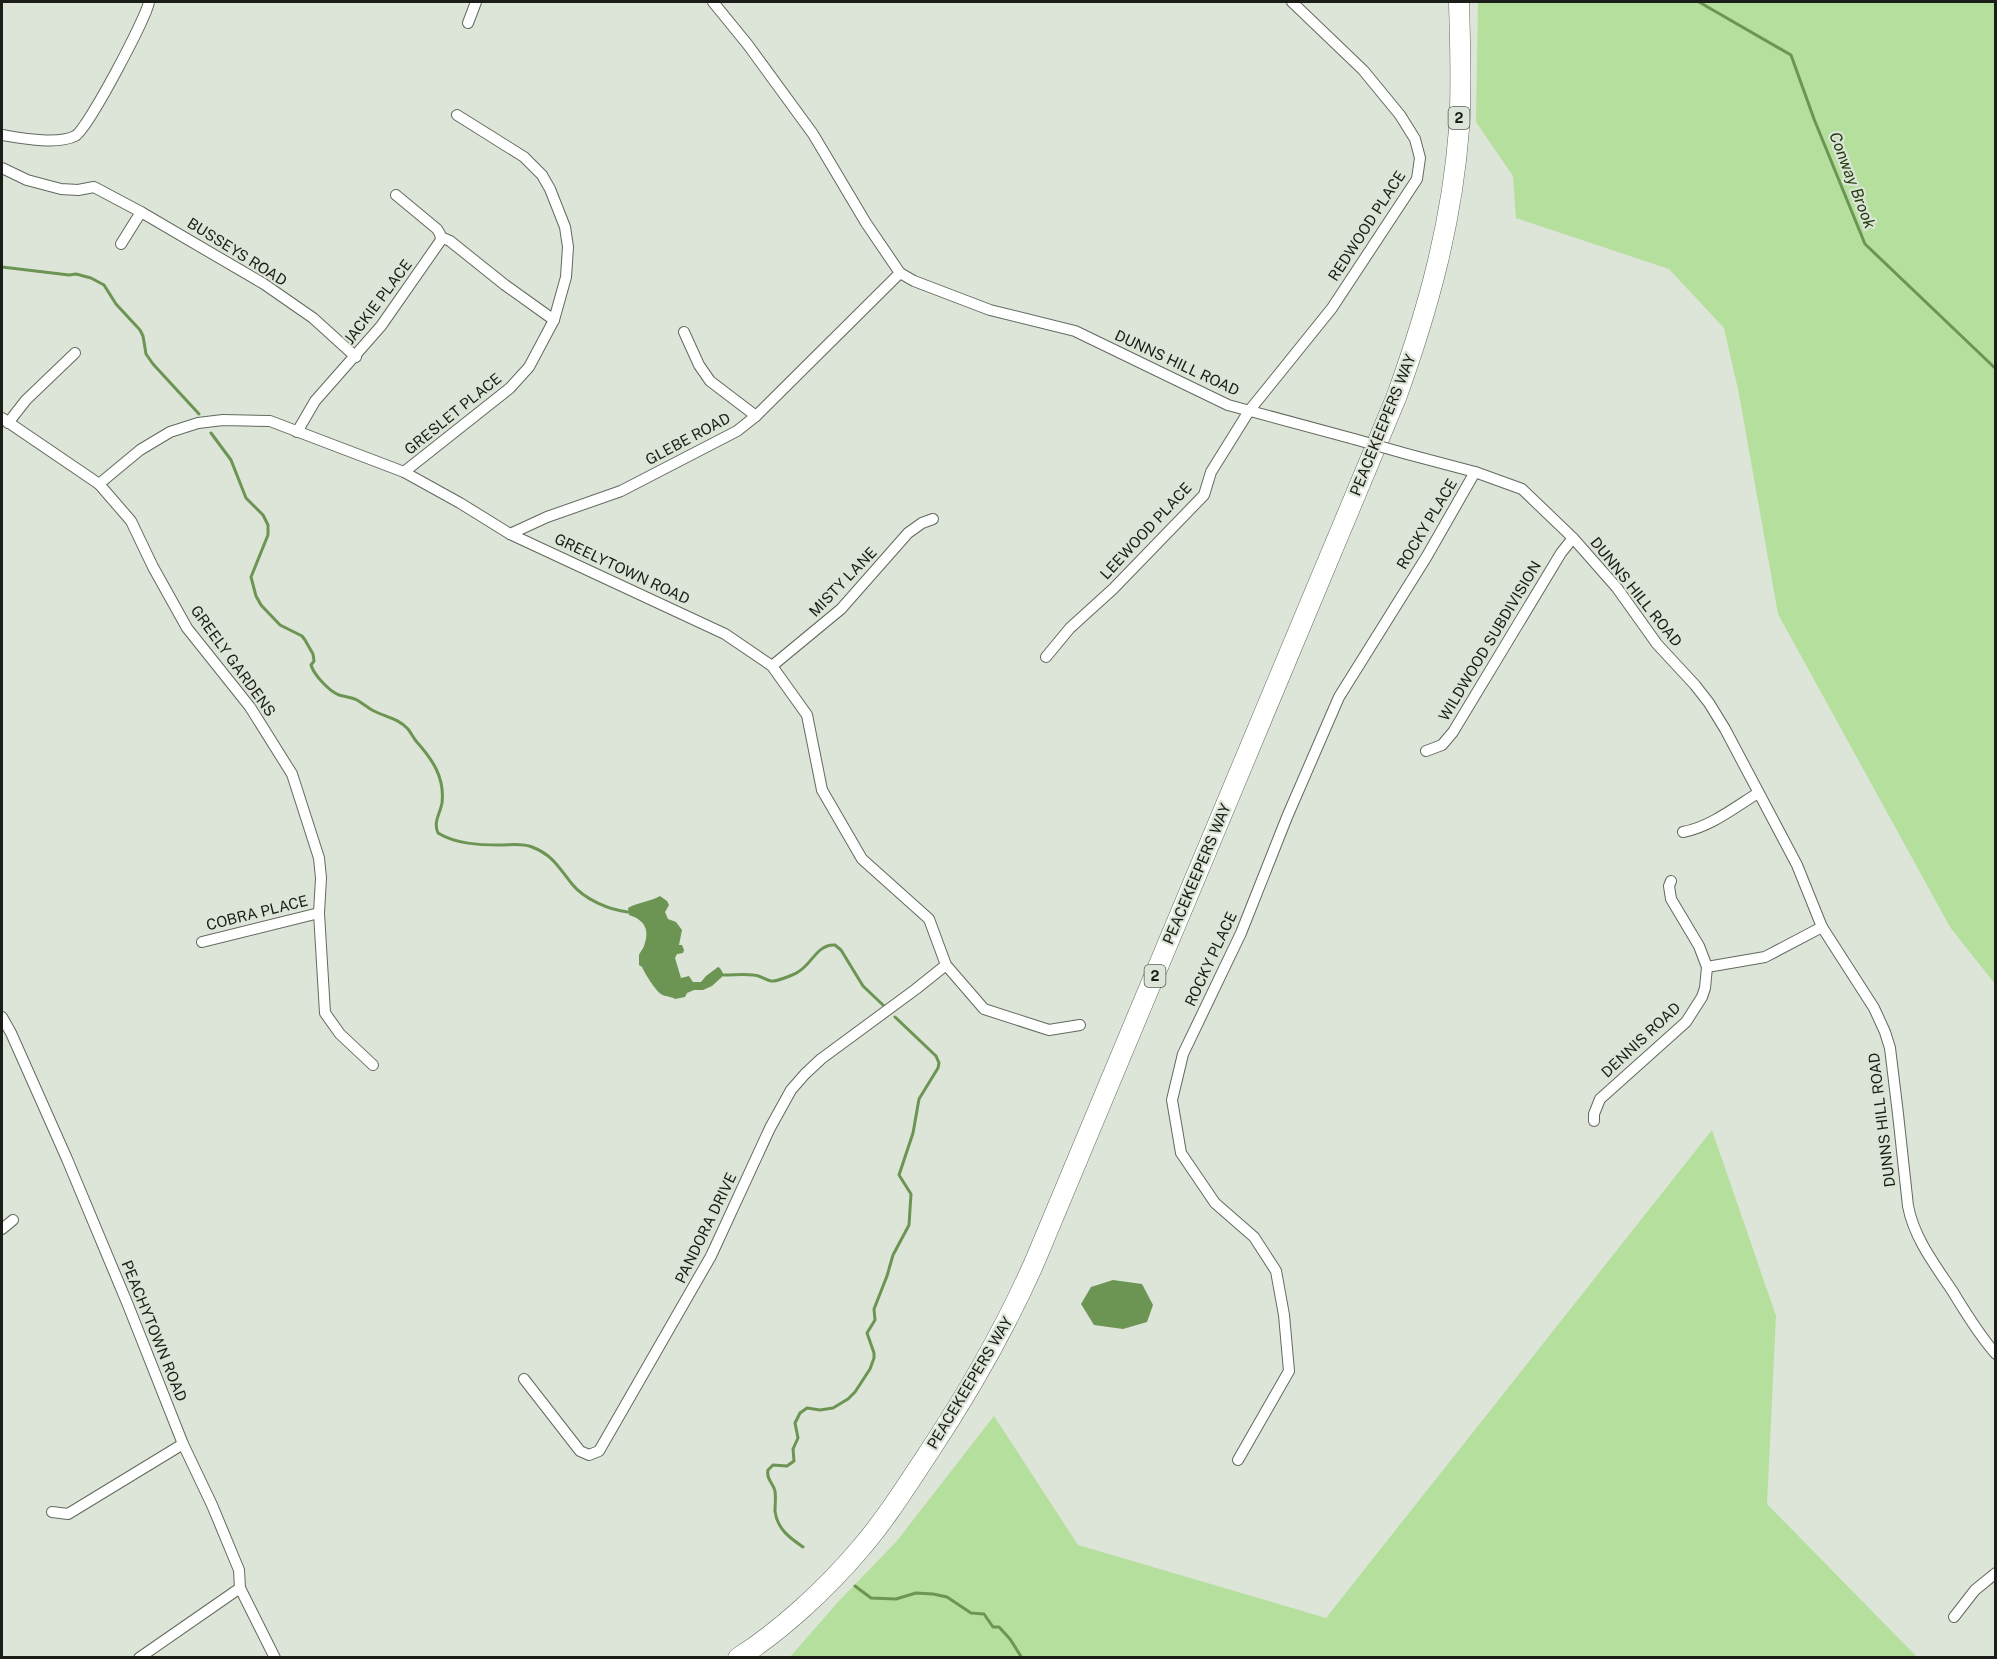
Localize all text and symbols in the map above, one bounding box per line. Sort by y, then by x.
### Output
road number: 2 [1448,107,1470,129]
water label: Conway Brook [1825,129,1880,232]
street label: REDWOOD PLACE [1325,167,1409,284]
street label: BUSSEYS ROAD [184,214,290,289]
street label: JACKIE PLACE [340,256,415,347]
street label: DUNNS HILL ROAD [1112,326,1242,399]
street label: PEACEKEEPERS WAY [1346,352,1419,498]
street label: GRESLET PLACE [401,369,504,458]
street label: GLEBE ROAD [642,409,733,468]
street label: ROCKY PLACE [1393,475,1460,572]
street label: LEEWOOD PLACE [1097,479,1195,582]
street label: GREELYTOWN ROAD [552,530,693,607]
street label: DUNNS HILL ROAD [1587,534,1686,650]
street label: MISTY LANE [805,544,880,620]
street label: WILDWOOD SUBDIVISION [1435,558,1544,724]
street label: GREELY GARDENS [187,602,279,719]
street label: PEACEKEEPERS WAY [1159,801,1234,947]
street label: COBRA PLACE [204,892,309,933]
street label: ROCKY PLACE [1181,909,1240,1009]
road number: 2 [1144,965,1166,987]
street label: DENNIS ROAD [1598,999,1684,1081]
street label: DUNNS HILL ROAD [1865,1052,1898,1188]
street label: PANDORA DRIVE [671,1170,740,1286]
street label: PEACHYTOWN ROAD [118,1258,191,1404]
street label: PEACEKEEPERS WAY [923,1314,1016,1452]

